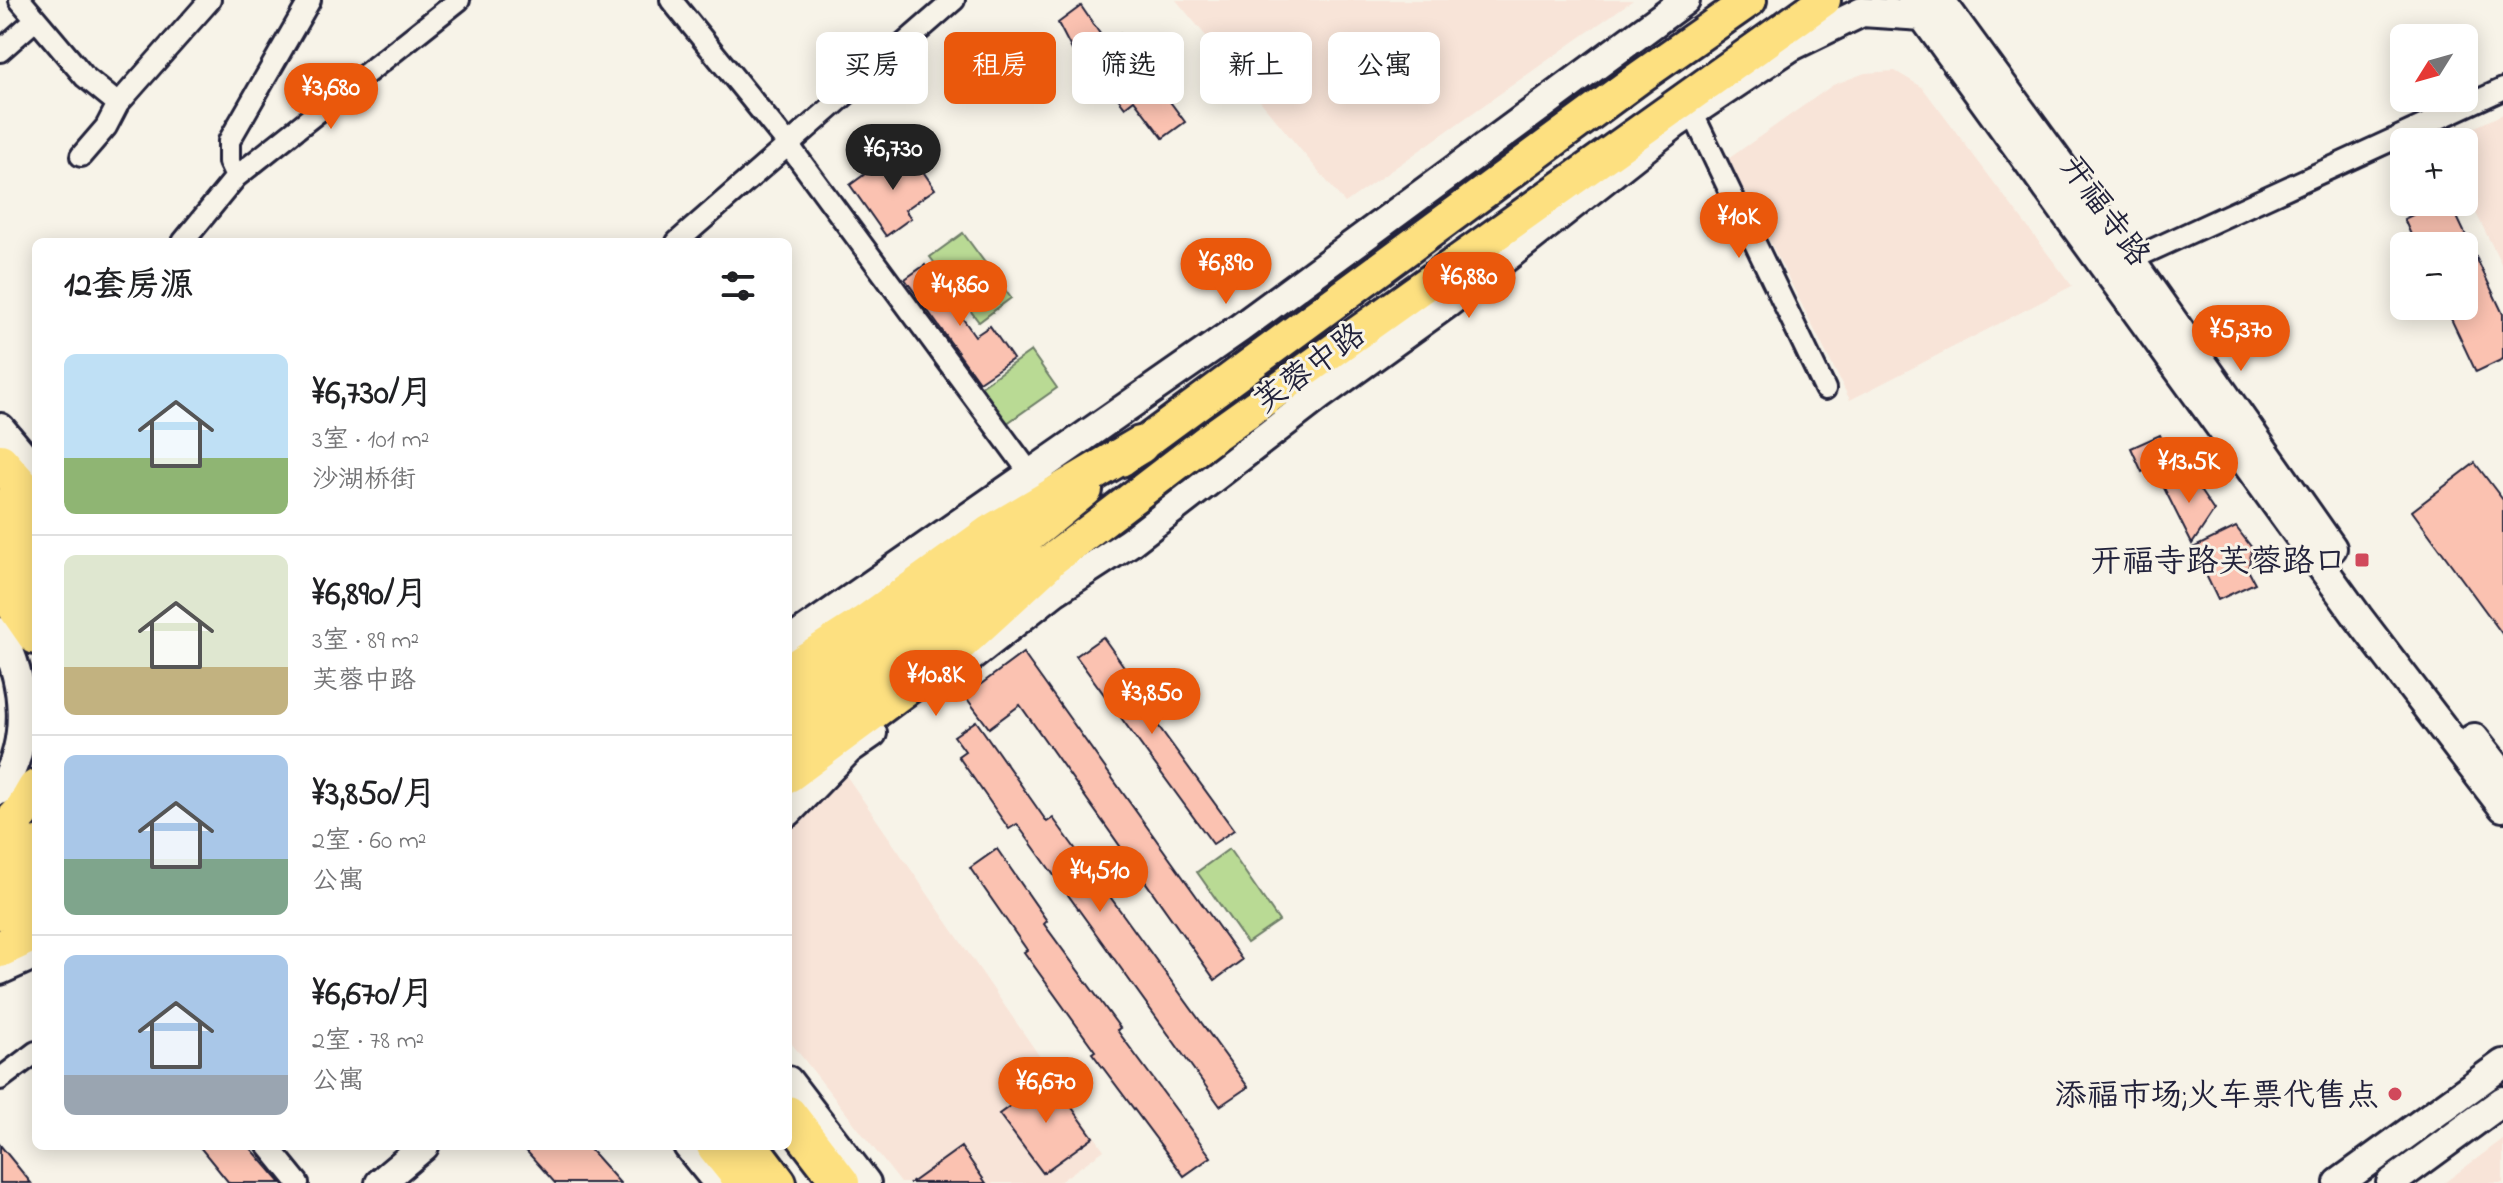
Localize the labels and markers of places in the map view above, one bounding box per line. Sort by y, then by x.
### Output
pin: ¥3,680 [266,63,396,131]
pin: ¥6,730 [828,124,958,192]
pin: ¥10K [1692,192,1786,260]
pin: ¥6,890 [1161,238,1291,306]
pin: ¥6,880 [1404,252,1534,320]
pin: ¥4,860 [895,260,1025,328]
pin: ¥5,370 [2176,305,2306,373]
pin: ¥13.5K [2124,437,2254,505]
place label: 开福寺路芙蓉路口 [2090,540,2346,587]
marker: 开福寺路芙蓉路口 [2353,551,2371,569]
pin: ¥10.8K [871,650,1001,718]
pin: ¥3,850 [1087,668,1217,736]
pin: ¥4,510 [1035,846,1165,914]
pin: ¥6,670 [981,1057,1111,1125]
place label: 添福市场;火车票代售点 [2055,1074,2379,1121]
marker: 添福市场;火车票代售点 [2386,1085,2404,1103]

